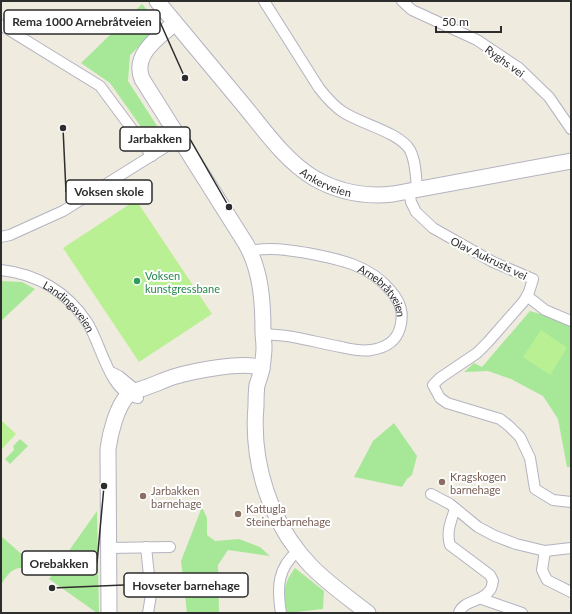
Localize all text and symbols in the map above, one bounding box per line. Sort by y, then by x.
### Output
scale bar [436,8,501,34]
callout: Rema 1000 Arnebråtveien [4,10,160,34]
text: Rema 1000 Arnebråtveien [12,14,152,29]
text: 50 m [442,14,469,29]
street label: Ryghs vei [483,42,527,80]
callout: Jarbakken [120,127,190,151]
text: Jarbakken [128,131,182,146]
street label: Ankerveien [298,165,353,199]
callout: Voksen skole [66,180,152,204]
text: Voksen skole [73,184,144,199]
street label: Olav Aukrusts vei [449,234,530,282]
street label: Arnebråtveien [356,261,408,317]
place label: Voksen kunstgressbane [145,269,220,295]
marker: Voksen kunstgressbane [132,276,142,286]
street label: Landingsveien [41,277,98,334]
place label: Kragskogen barnehage [450,470,506,496]
marker: Kragskogen barnehage [437,477,447,487]
place label: Jarbakken barnehage [151,484,202,510]
marker: Jarbakken barnehage [138,491,148,501]
place label: Kattugla Steinerbarnehage [246,502,331,528]
marker: Kattugla Steinerbarnehage [233,509,243,519]
callout: Orebakken [22,551,97,575]
text: Orebakken [30,556,89,571]
callout: Hovseter barnehage [124,573,248,597]
text: Hovseter barnehage [132,578,240,593]

